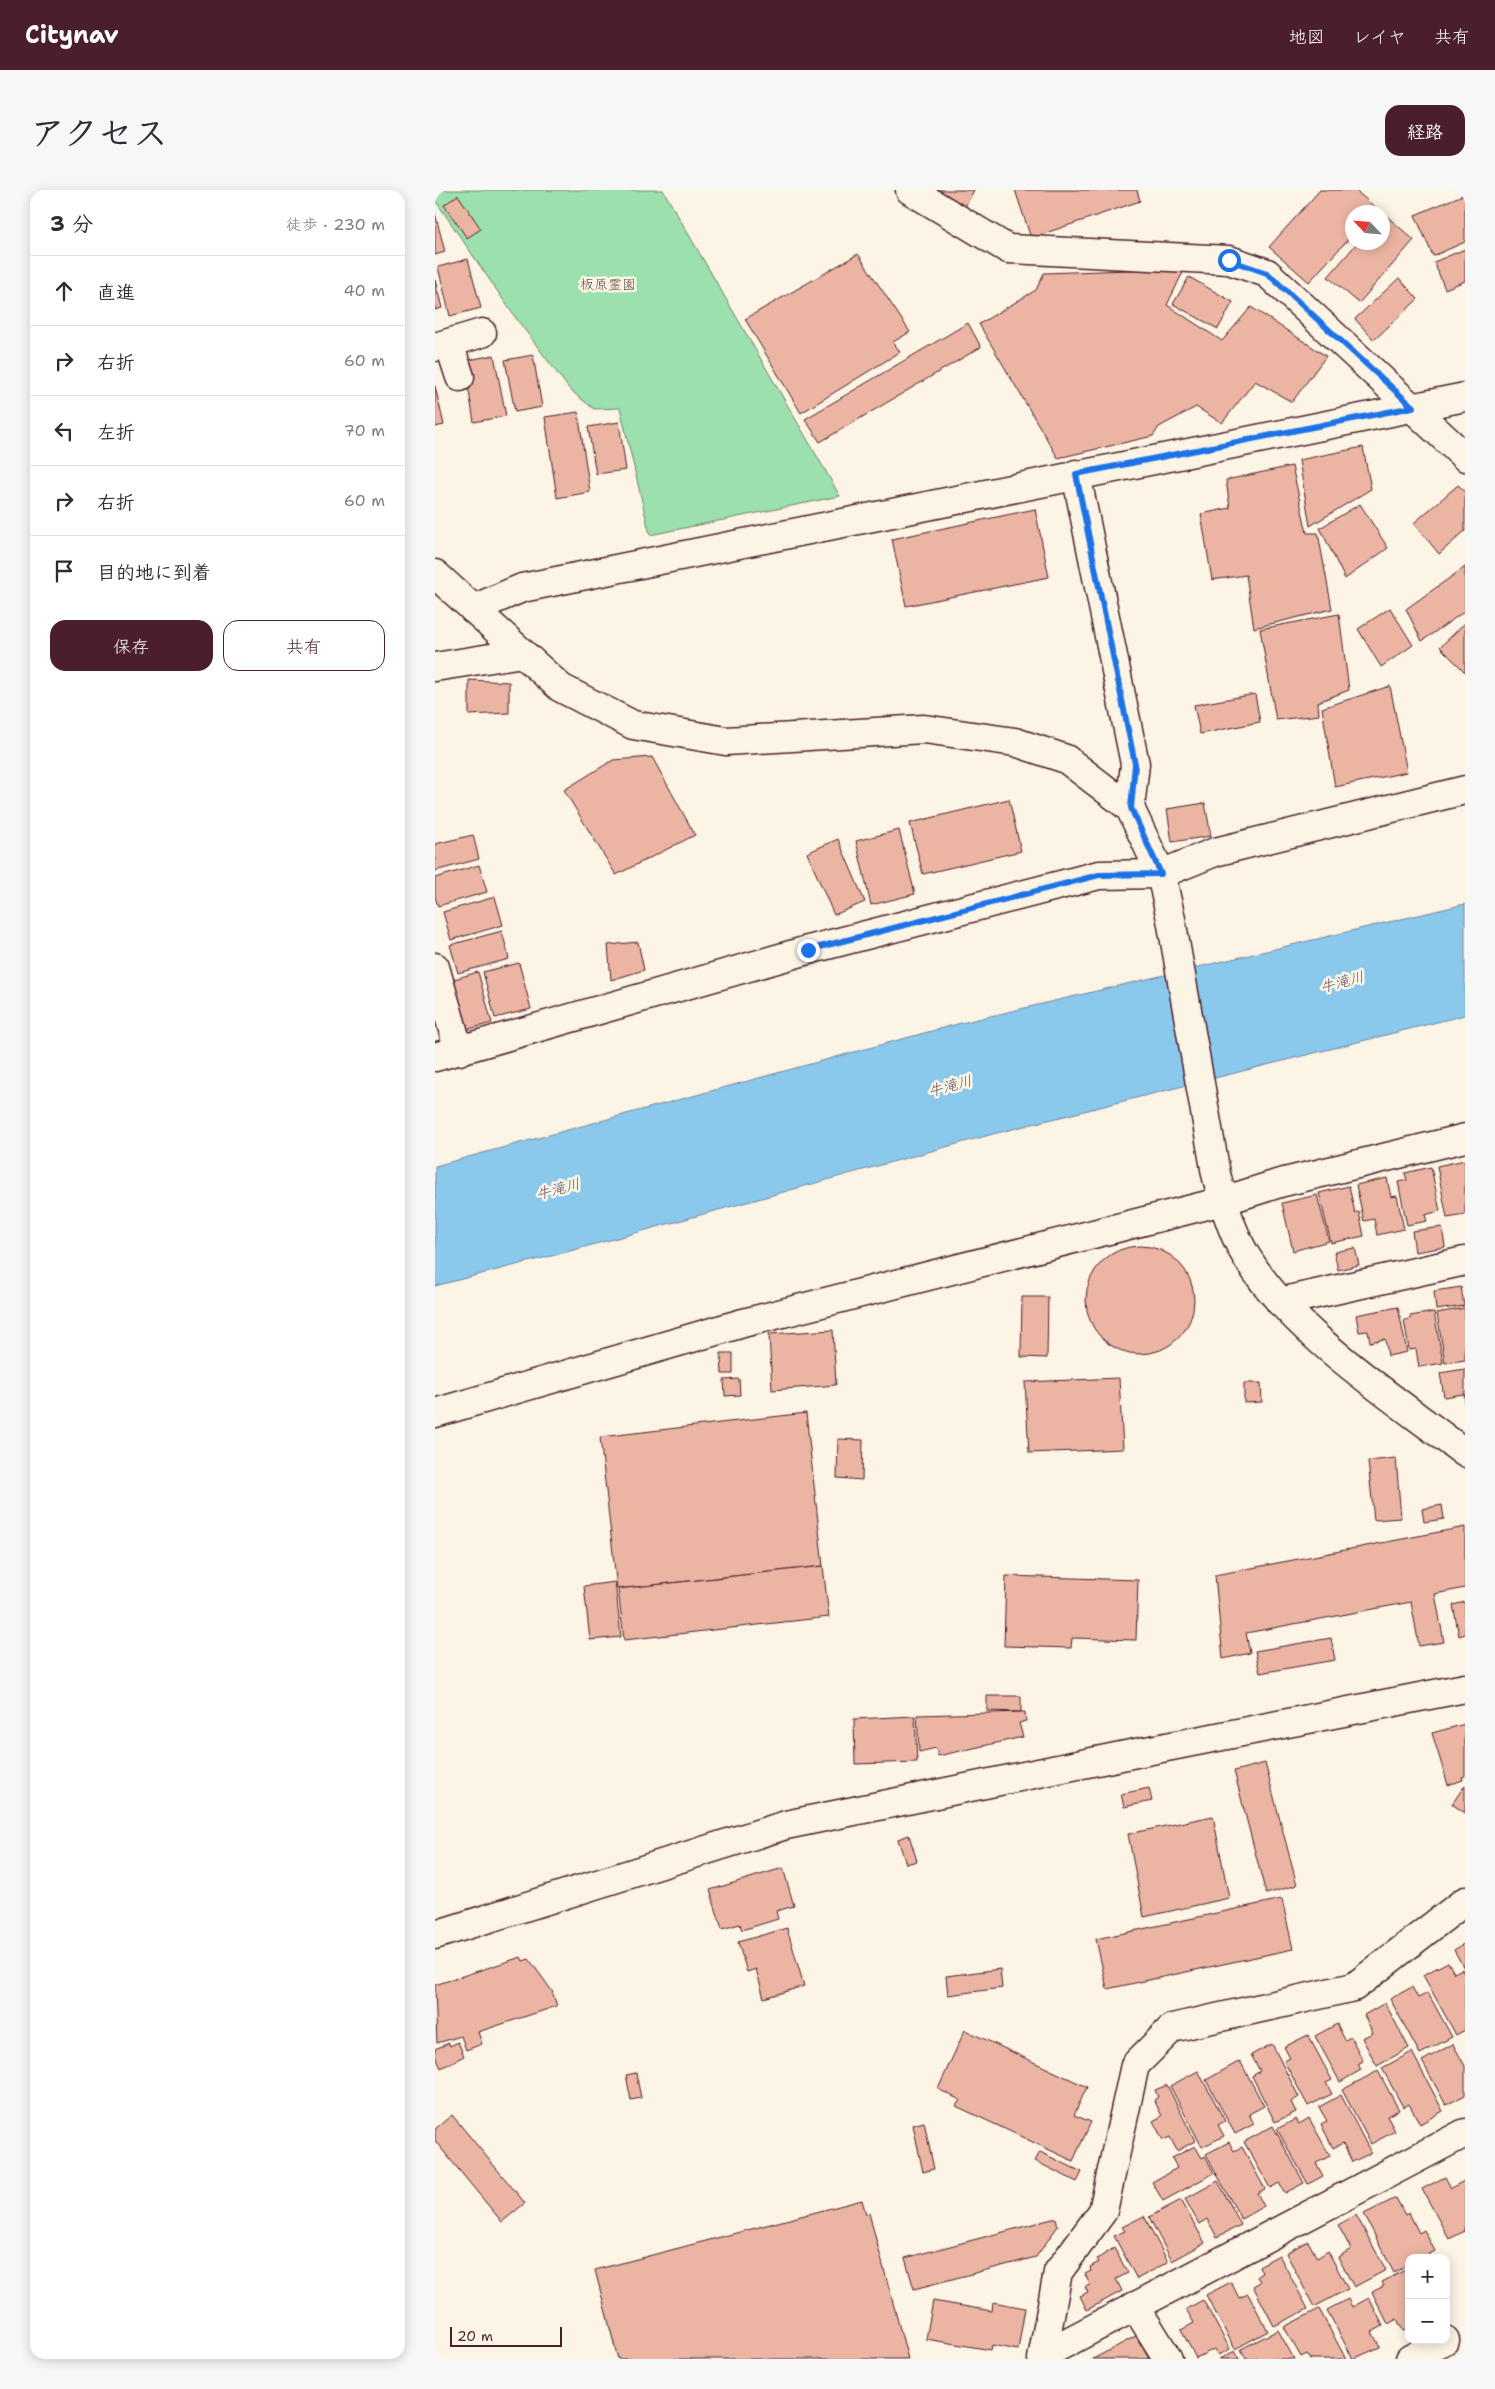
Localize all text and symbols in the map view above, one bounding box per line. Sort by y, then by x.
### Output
text: Citynav [25,19,119,51]
text: 地図 [1289,25,1325,49]
text: レイヤ [1353,25,1406,49]
text: 共有 [1434,25,1470,49]
button: 経路 [1385,105,1465,156]
text: アクセス [30,109,168,156]
north arrow [1345,205,1390,250]
text: 3 分 [50,210,93,238]
text: 徒歩 · 230 m [286,214,385,235]
route start [1218,249,1241,272]
park label: 板原霊園 [580,275,636,293]
icon: ahead [50,277,78,305]
text: 直進 [97,280,135,305]
text: 40 m [343,280,385,301]
icon: right [50,347,78,375]
text: 右折 [97,350,135,375]
text: 60 m [344,350,385,371]
icon: left [50,417,78,445]
text: 左折 [97,420,135,445]
text: 70 m [344,420,385,441]
icon: right [50,487,78,515]
text: 右折 [97,490,135,515]
text: 60 m [344,490,385,511]
icon: arrive [50,557,78,585]
text: 目的地に到着 [97,560,211,585]
button: 保存 [50,620,213,671]
button: 共有 [223,620,385,671]
route end [797,939,820,962]
water label: 牛滝川 [1318,967,1366,997]
water label: 牛滝川 [926,1071,974,1101]
water label: 牛滝川 [534,1174,582,1204]
map controls [1405,2254,1450,2344]
button: + [1405,2254,1450,2299]
button: − [1405,2299,1450,2344]
scale bar [450,2324,563,2347]
text: 20 m [457,2327,493,2345]

